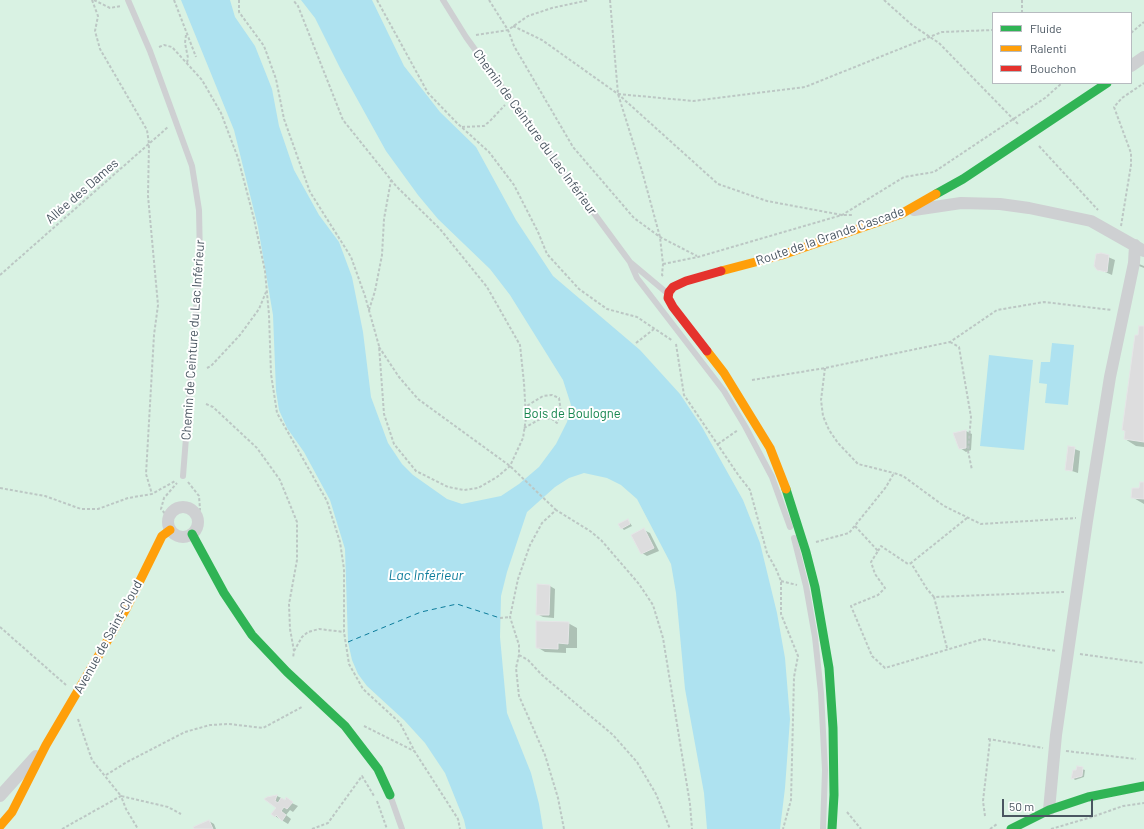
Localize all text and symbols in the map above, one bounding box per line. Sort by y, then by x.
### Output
legend [992,12,1132,84]
text: Fluide [1030,21,1062,35]
text: Ralenti [1030,41,1067,55]
street label: Chemin de Ceinture du Lac Inférieur [470,46,600,218]
text: Bouchon [1030,61,1076,75]
street label: Allée des Dames [42,155,122,227]
street label: Route de la Grande Cascade [754,203,906,269]
street label: Chemin de Ceinture du Lac Inférieur [178,239,208,441]
park label: Bois de Boulogne [523,406,621,422]
water label: Lac Inférieur [388,567,464,583]
street label: Avenue de Saint-Cloud [70,578,146,696]
scale bar [1004,791,1095,817]
text: 50 m [1009,799,1034,813]

